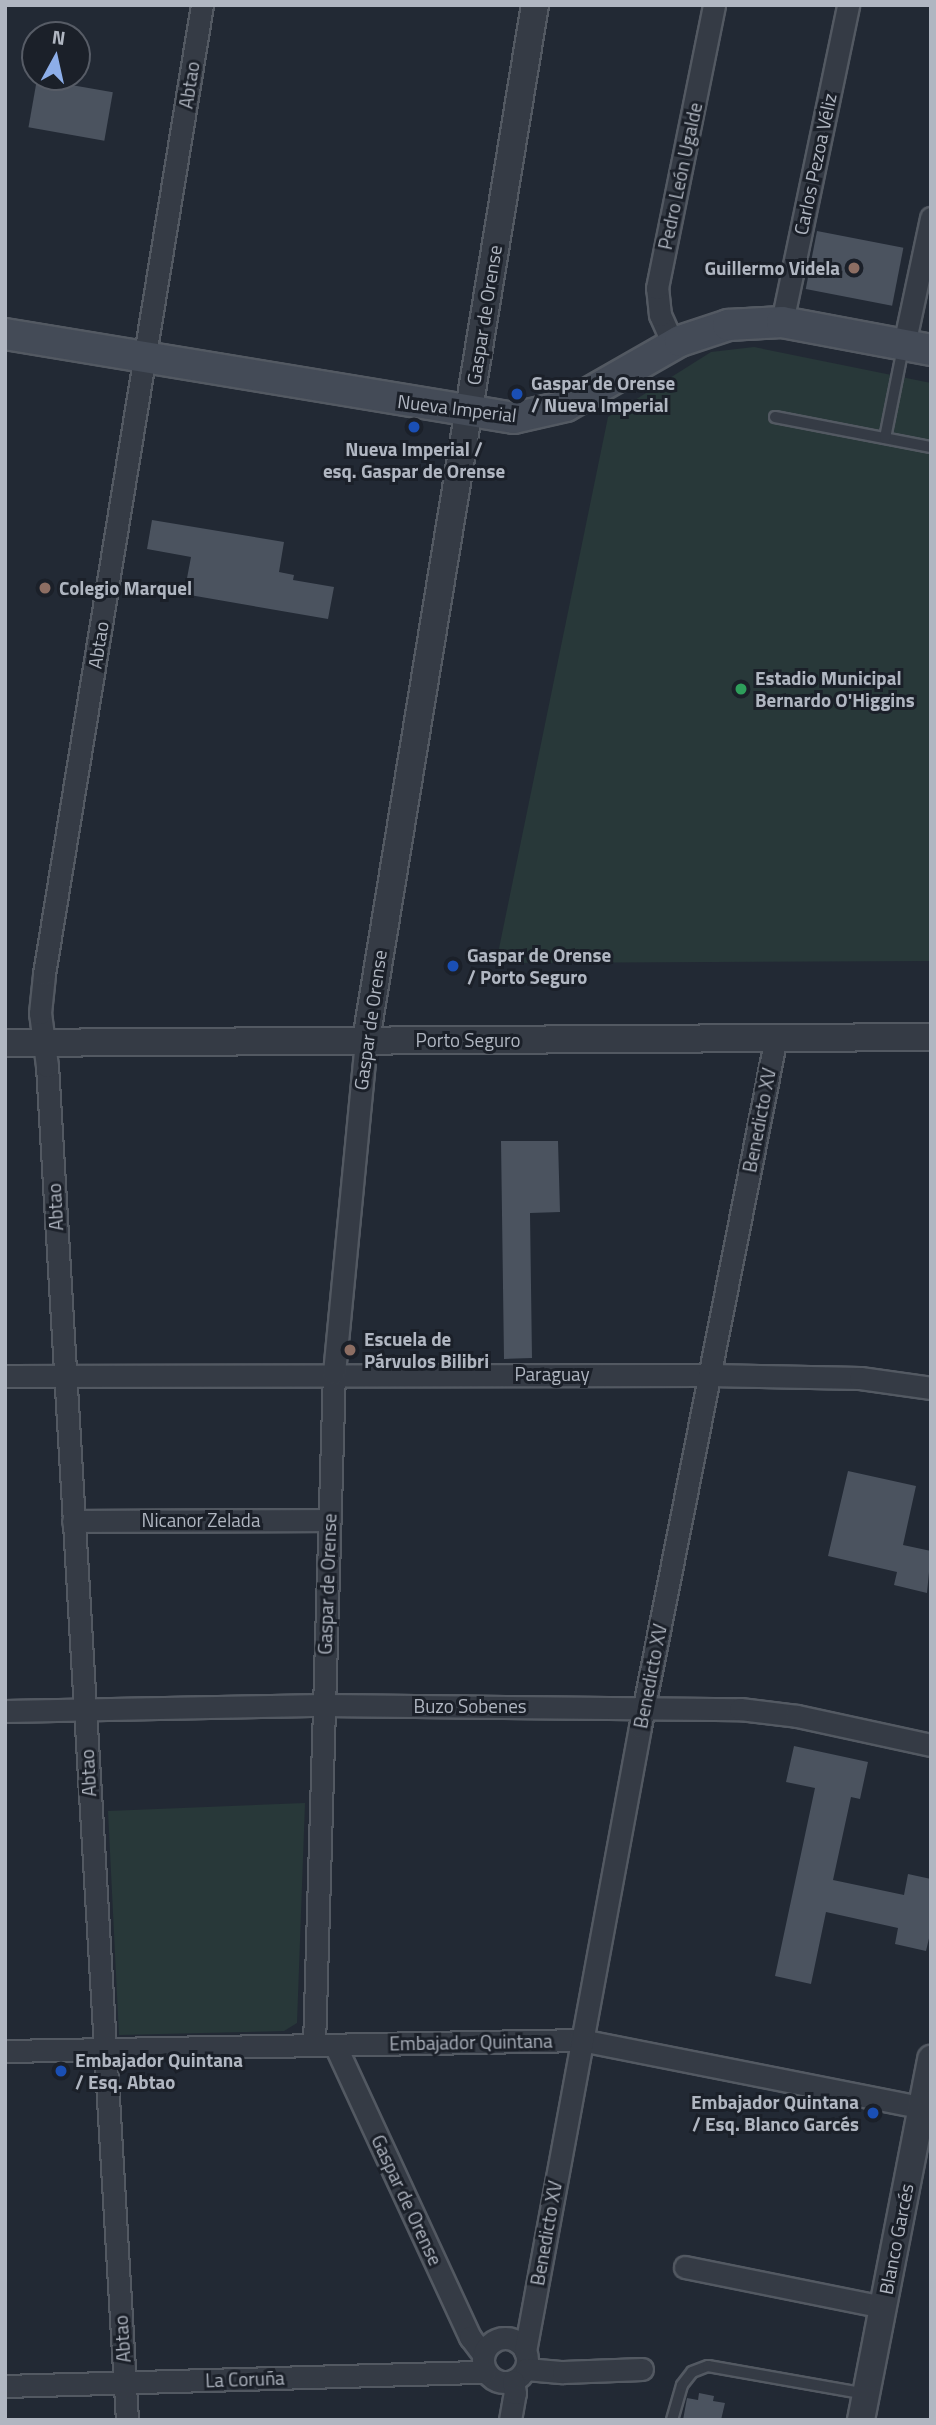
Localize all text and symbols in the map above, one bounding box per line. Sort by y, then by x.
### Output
north arrow [21,21,91,91]
text: N [50,21,67,52]
street label: Abtao [174,60,204,110]
street label: Carlos Pezoa Véliz [789,91,841,237]
street label: Pedro León Ugalde [653,100,707,252]
street label: Gaspar de Orense [462,243,506,387]
place label: Guillermo Videla [704,257,840,279]
marker: Guillermo Videla [846,260,862,276]
place label: Gaspar de Orense / Nueva Imperial [531,372,675,416]
marker: Gaspar de Orense / Nueva Imperial [509,386,525,402]
street label: Nueva Imperial [396,389,518,427]
marker: Nueva Imperial / esq. Gaspar de Orense [406,419,422,435]
place label: Nueva Imperial / esq. Gaspar de Orense [323,438,505,482]
place label: Colegio Marquel [59,577,192,599]
marker: Colegio Marquel [37,580,53,596]
street label: Abtao [83,620,113,670]
place label: Estadio Municipal Bernardo O'Higgins [755,667,915,711]
marker: Estadio Municipal Bernardo O'Higgins [733,681,749,697]
place label: Gaspar de Orense / Porto Seguro [467,944,611,988]
street label: Gaspar de Orense [349,948,391,1092]
marker: Gaspar de Orense / Porto Seguro [445,958,461,974]
street label: Porto Seguro [416,1029,520,1051]
street label: Benedicto XV [738,1066,780,1174]
street label: Abtao [42,1183,68,1231]
place label: Escuela de Párvulos Bilibri [364,1328,489,1372]
marker: Escuela de Párvulos Bilibri [342,1342,358,1358]
street label: Paraguay [514,1363,590,1385]
street label: Nicanor Zelada [142,1509,260,1531]
street label: Gaspar de Orense [313,1513,341,1655]
street label: Benedicto XV [629,1622,671,1730]
street label: Buzo Sobenes [413,1695,527,1717]
street label: Abtao [75,1749,101,1797]
street label: Embajador Quintana [389,2029,553,2055]
place label: Embajador Quintana / Esq. Abtao [75,2049,243,2093]
marker: Embajador Quintana / Esq. Abtao [53,2063,69,2079]
place label: Embajador Quintana / Esq. Blanco Garcés [691,2091,859,2135]
marker: Embajador Quintana / Esq. Blanco Garcés [865,2105,881,2121]
street label: Gaspar de Orense [367,2131,447,2269]
street label: Benedicto XV [526,2179,566,2287]
street label: Blanco Garcés [874,2182,918,2296]
street label: Abtao [109,2315,135,2363]
street label: La Coruña [205,2366,285,2392]

